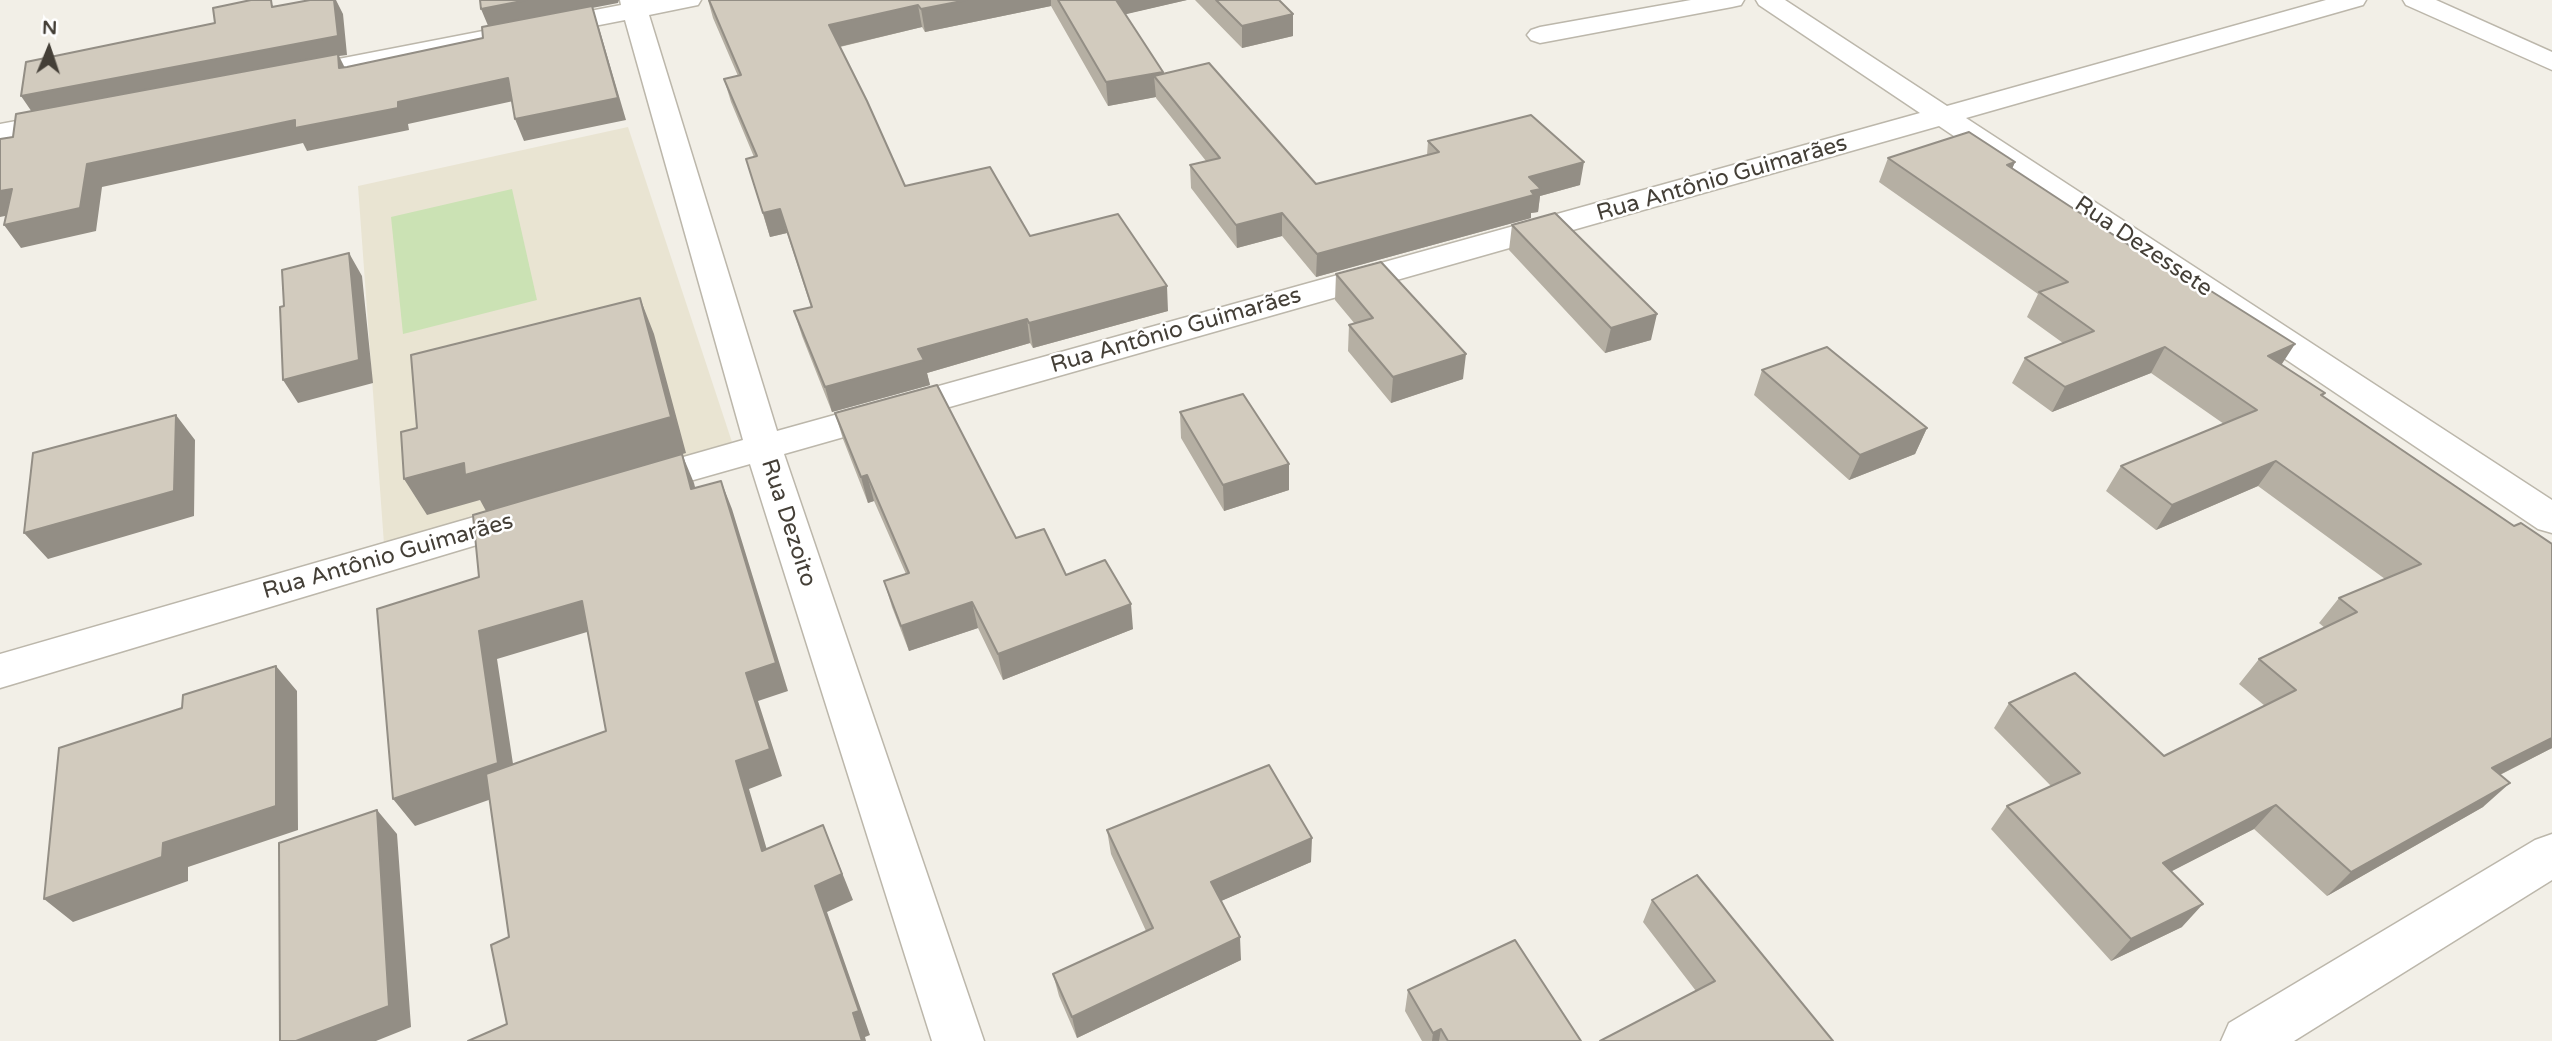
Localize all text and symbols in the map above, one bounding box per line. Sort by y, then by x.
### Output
north arrow [14,14,84,84]
text: N [42,17,58,39]
street label: Rua Antônio Guimarães [1594,130,1850,228]
street label: Rua Dezessete [2069,191,2217,303]
street label: Rua Antônio Guimarães [1048,282,1304,380]
street label: Rua Dezoito [754,456,822,590]
street label: Rua Antônio Guimarães [260,508,516,606]

